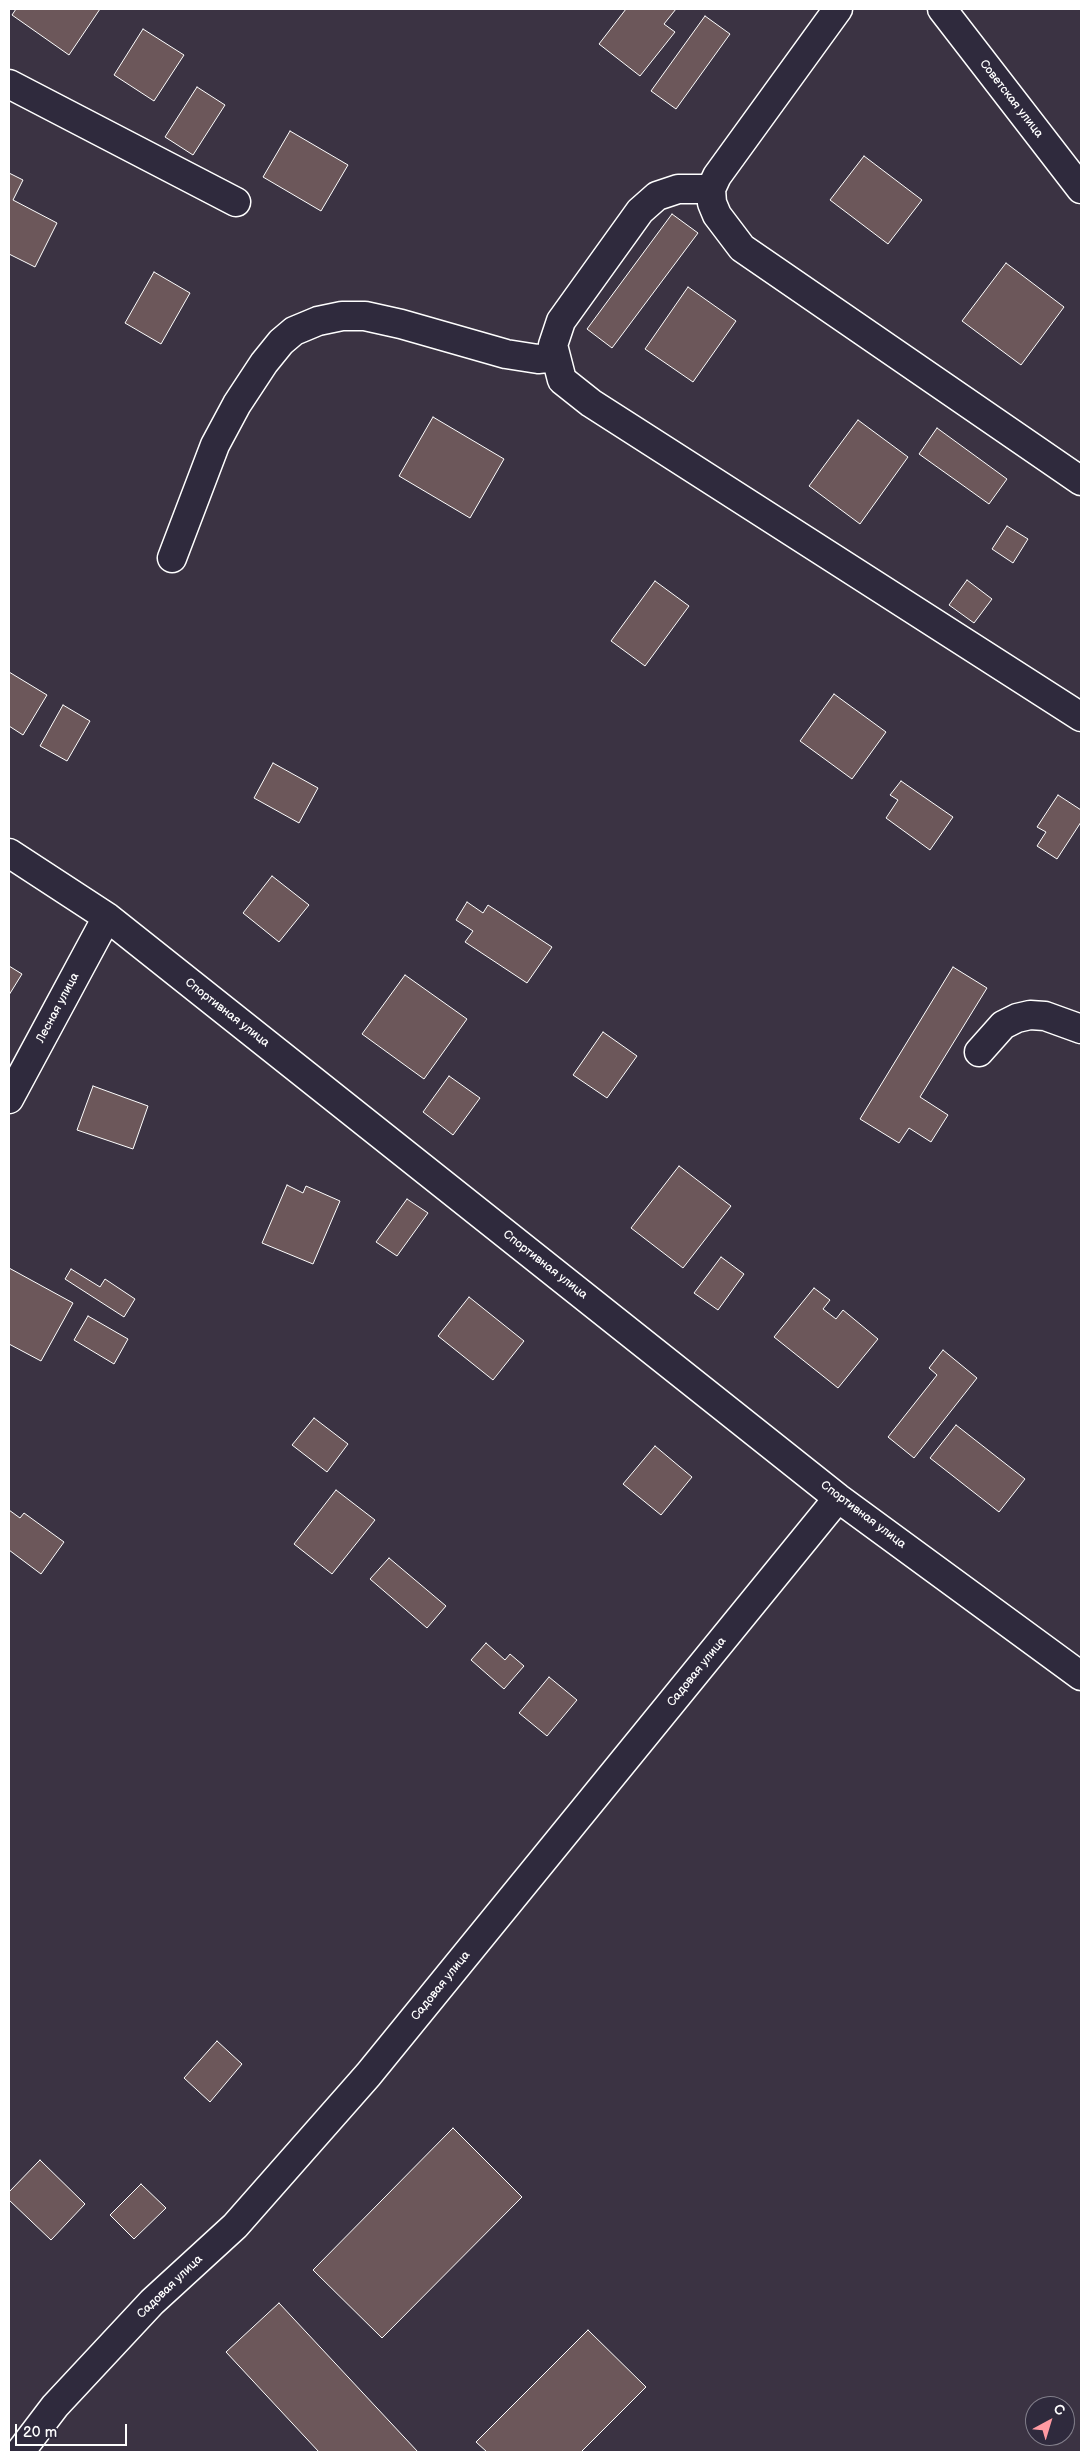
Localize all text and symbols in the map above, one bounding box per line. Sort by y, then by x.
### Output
street label: Советская улица [976,57,1046,141]
street label: Лесная улица [34,971,82,1045]
street label: Спортивная улица [182,975,272,1051]
street label: Спортивная улица [500,1227,590,1303]
street label: Спортивная улица [817,1478,909,1552]
street label: Садовая улица [665,1634,729,1710]
street label: Садовая улица [409,1948,473,2024]
street label: Садовая улица [134,2252,206,2322]
north arrow [1025,2396,1075,2446]
text: С [1050,2400,1068,2419]
scale bar [18,2414,130,2446]
text: 20 m [23,2423,57,2442]

